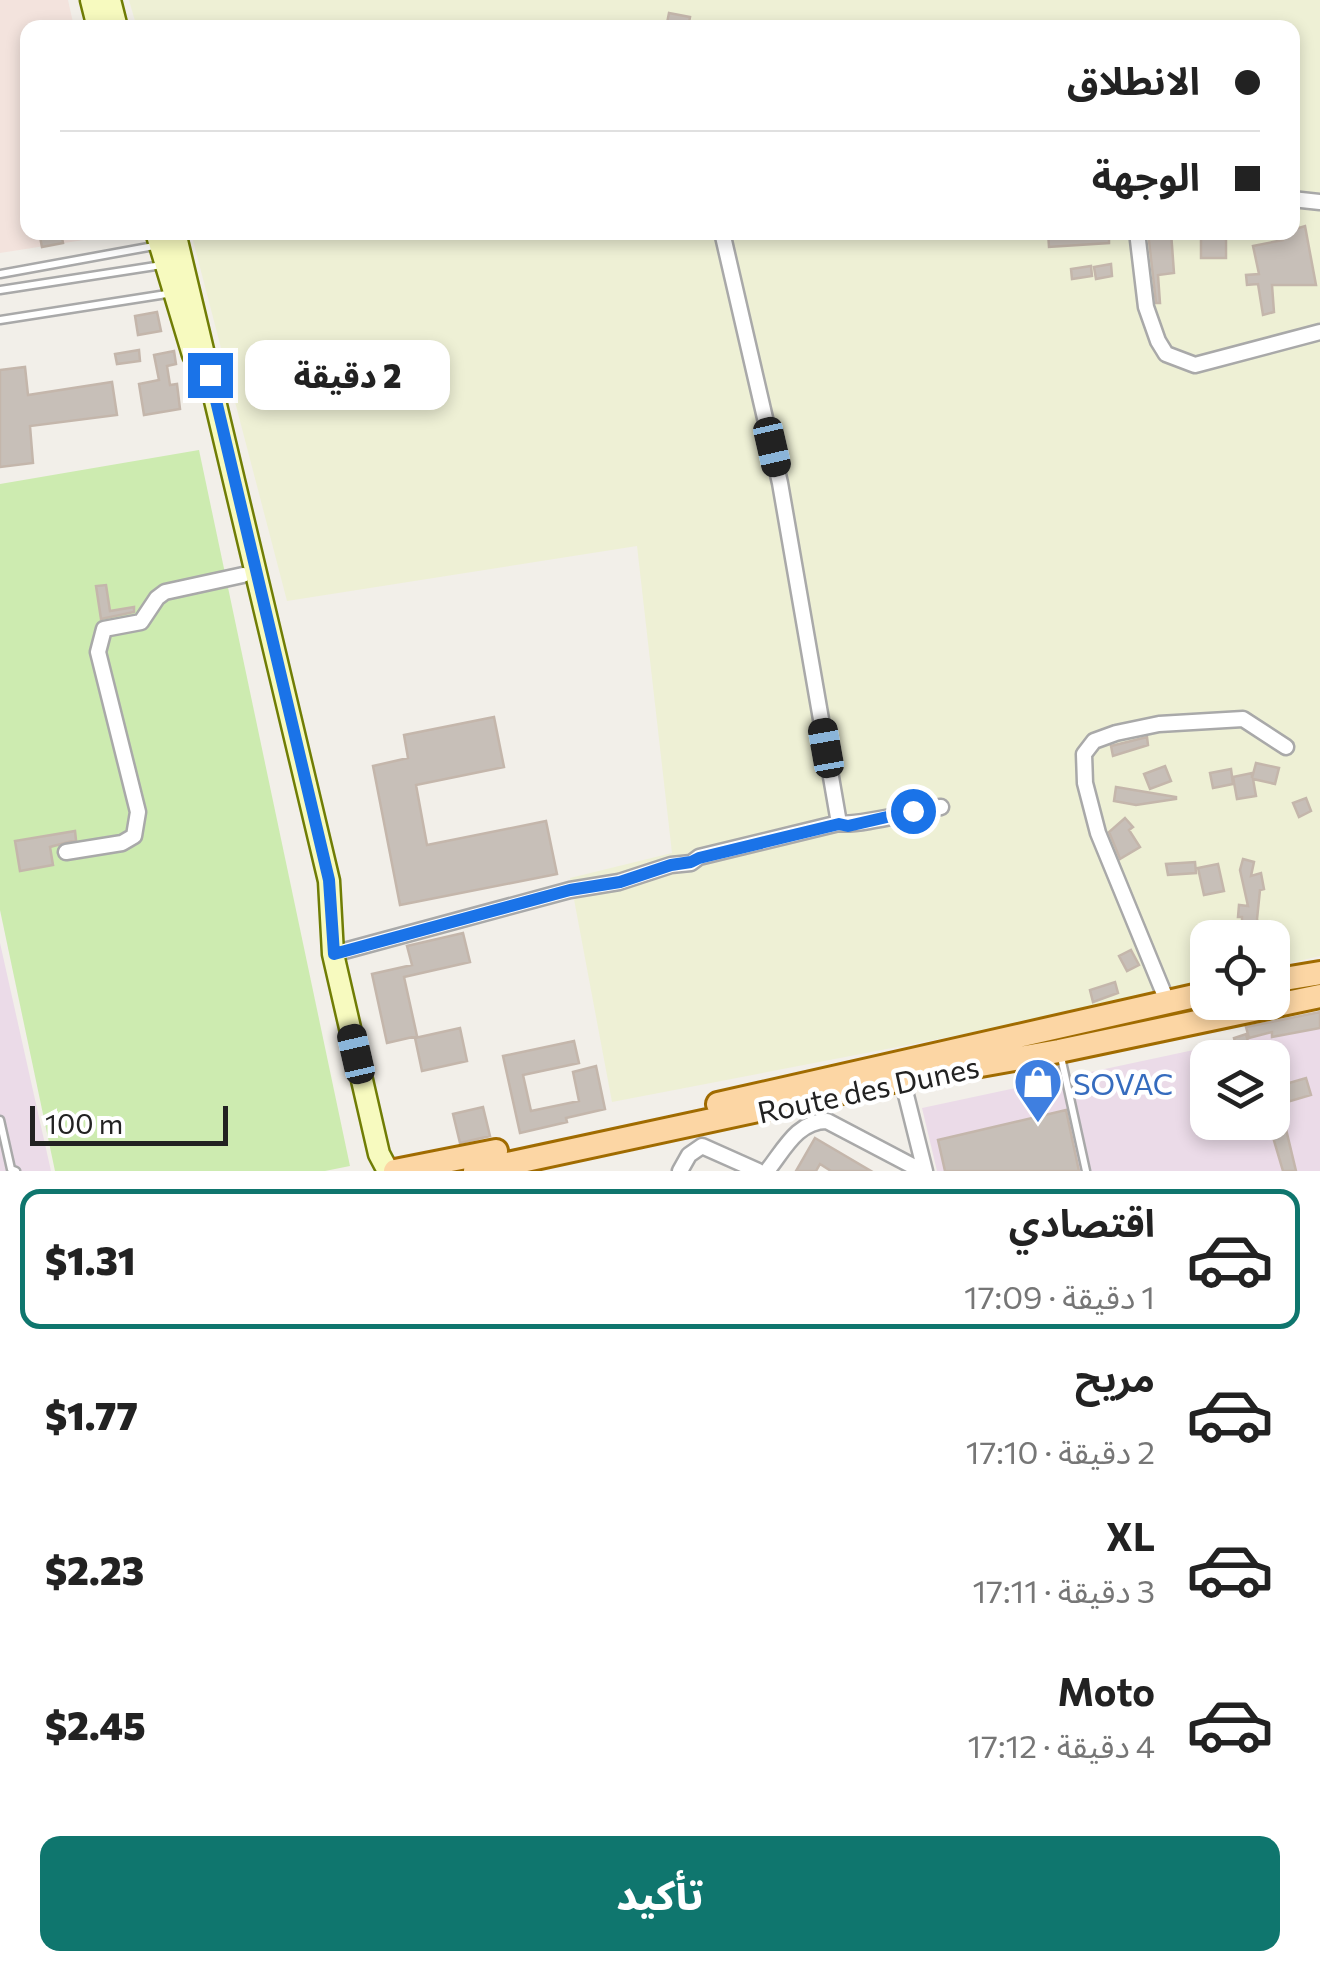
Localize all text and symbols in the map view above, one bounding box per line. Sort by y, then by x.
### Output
text: الانطلاق [1067,56,1200,103]
text: الوجهة [1092,152,1200,199]
callout: 2 دقيقة [245,340,450,410]
route end [188,353,233,398]
text: 2 دقيقة [293,355,402,395]
car [751,414,793,480]
car [806,716,846,780]
route start [891,789,936,834]
map controls [1190,920,1290,1140]
button: locate [1190,920,1290,1020]
car [335,1021,377,1087]
button: layers [1190,1040,1290,1140]
street label: Route des Dunes [754,1046,982,1130]
shop icon: SOVAC [1012,1056,1064,1124]
place label: SOVAC [1073,1064,1173,1101]
scale bar [30,1101,228,1146]
text: 100 m [45,1106,123,1140]
text: اقتصادي [1009,1198,1155,1245]
icon: car [1185,1214,1275,1304]
text: $1.31 [45,1236,136,1283]
text: 1 دقيقة · 17:09 [964,1276,1155,1316]
text: مريح [1075,1353,1155,1400]
icon: car [1185,1369,1275,1459]
text: $1.77 [45,1391,138,1438]
text: 2 دقيقة · 17:10 [966,1431,1155,1471]
text: XL [1106,1512,1155,1559]
icon: car [1185,1524,1275,1614]
text: $2.23 [45,1546,144,1593]
text: 3 دقيقة · 17:11 [972,1570,1155,1610]
text: Moto [1057,1667,1155,1714]
icon: car [1185,1679,1275,1769]
text: $2.45 [45,1701,146,1748]
text: 4 دقيقة · 17:12 [967,1725,1155,1765]
button: تأكيد [40,1836,1280,1951]

